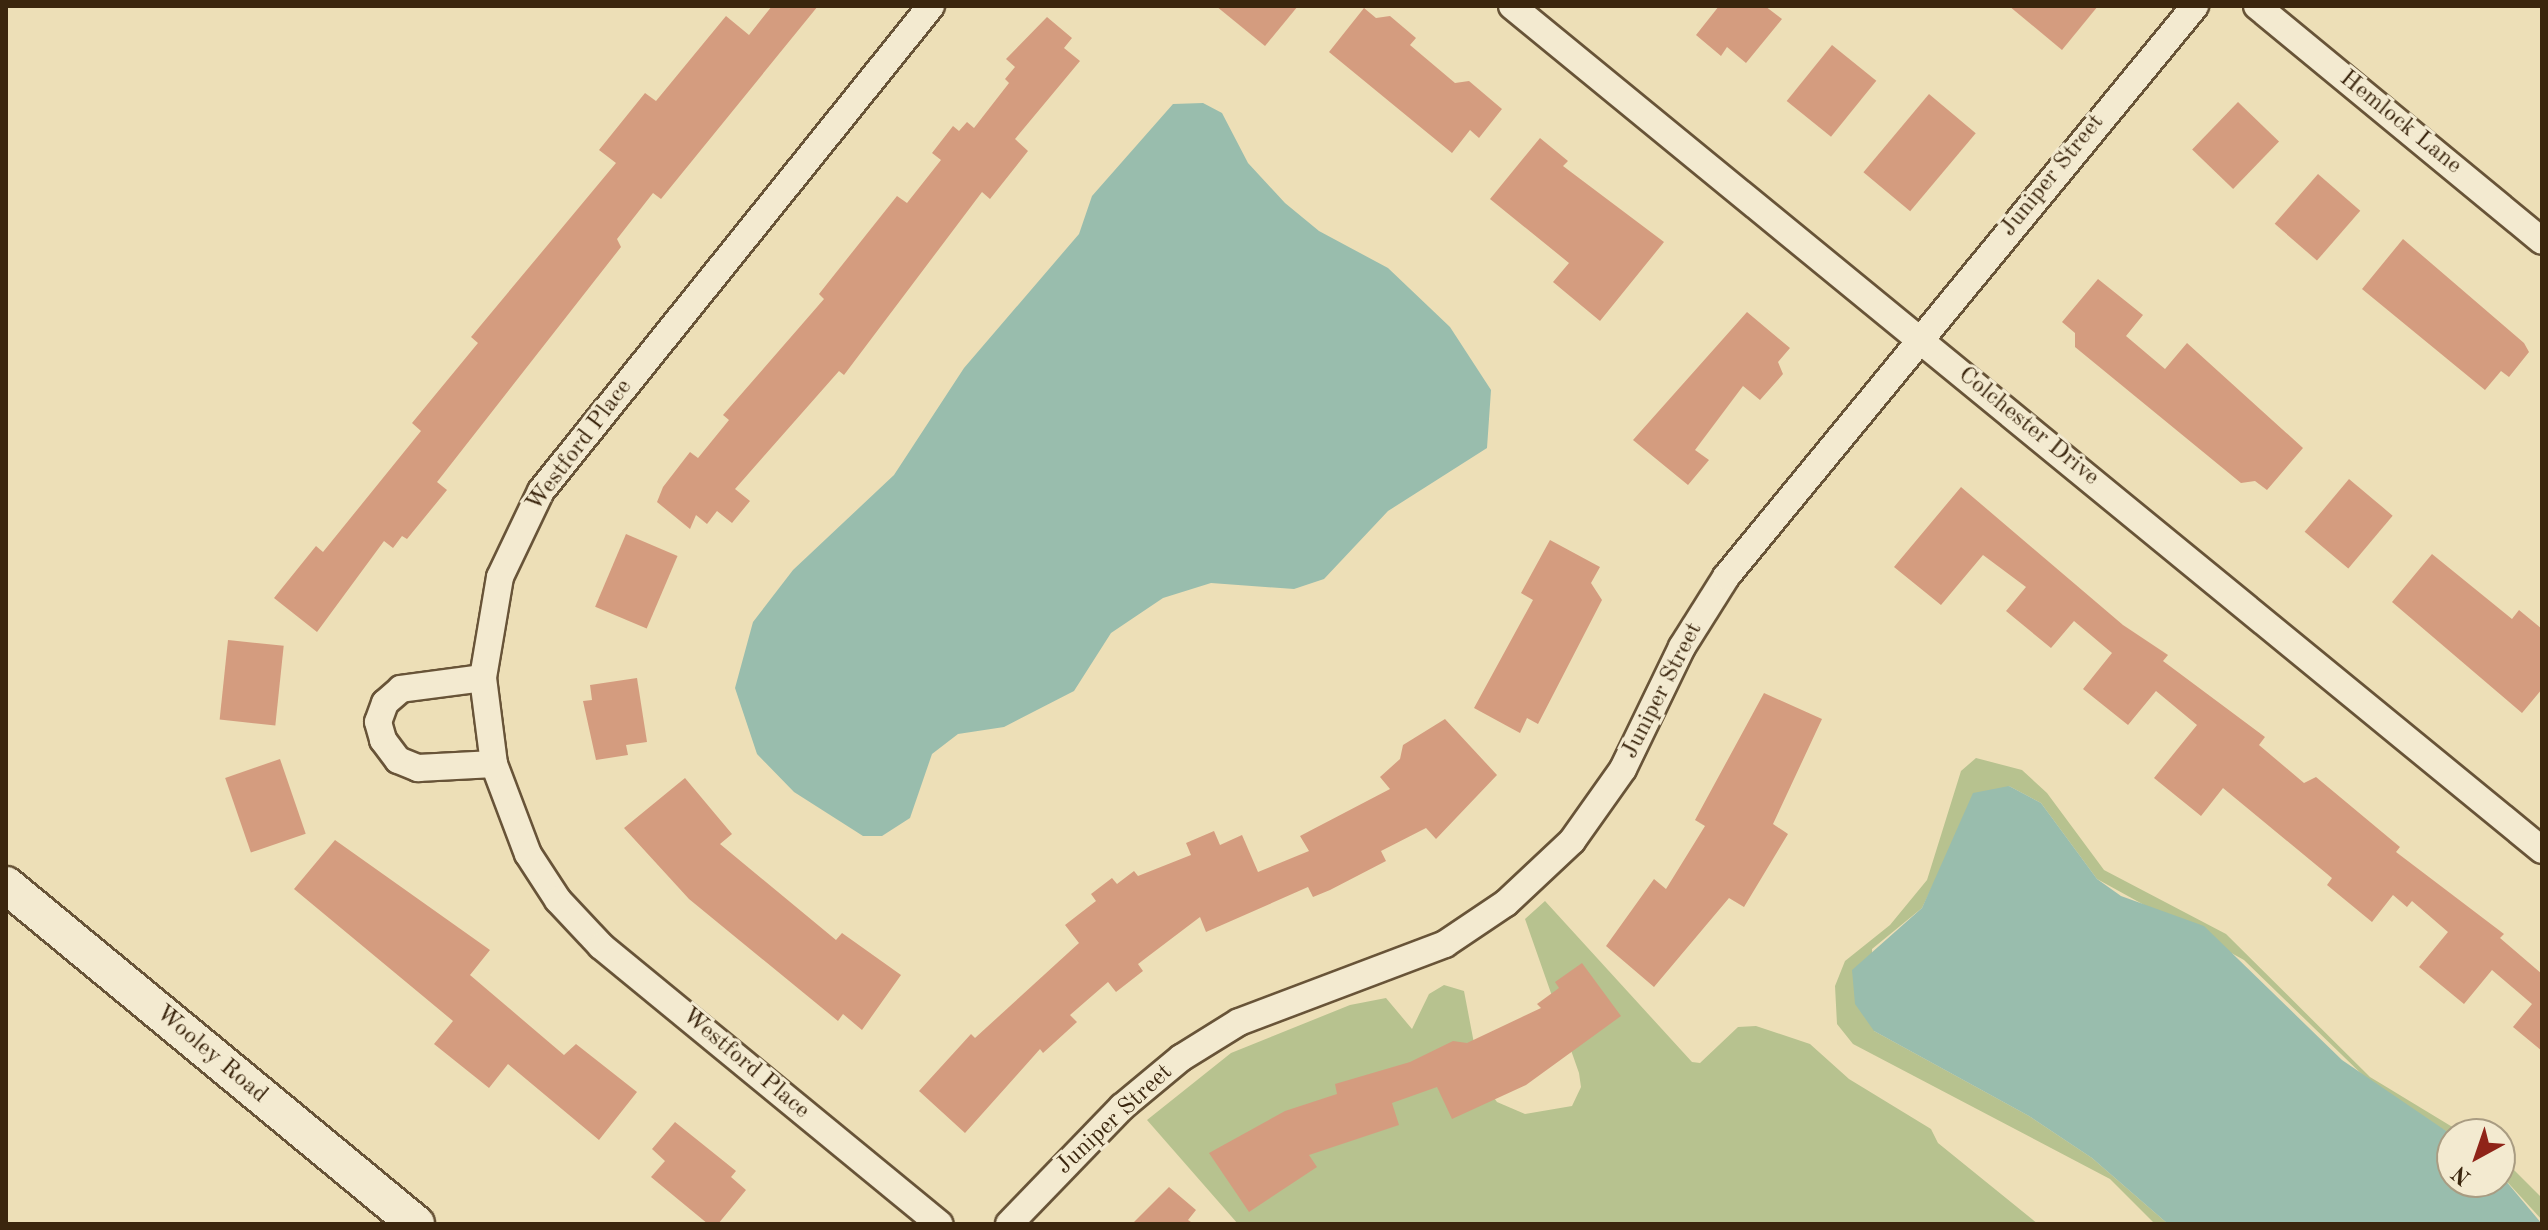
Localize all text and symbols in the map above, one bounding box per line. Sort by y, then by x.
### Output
street label: Hemlock Lane [2333,65,2467,181]
street label: Juniper Street [1995,109,2111,243]
street label: Colchester Drive [1952,361,2104,493]
street label: Westford Place [521,374,639,518]
street label: Juniper Street [1616,618,1710,764]
street label: Wooley Road [149,1000,273,1110]
street label: Westford Place [675,1002,815,1126]
street label: Juniper Street [1051,1059,1179,1181]
north arrow [2436,1118,2516,1198]
text: N [2448,1161,2475,1189]

